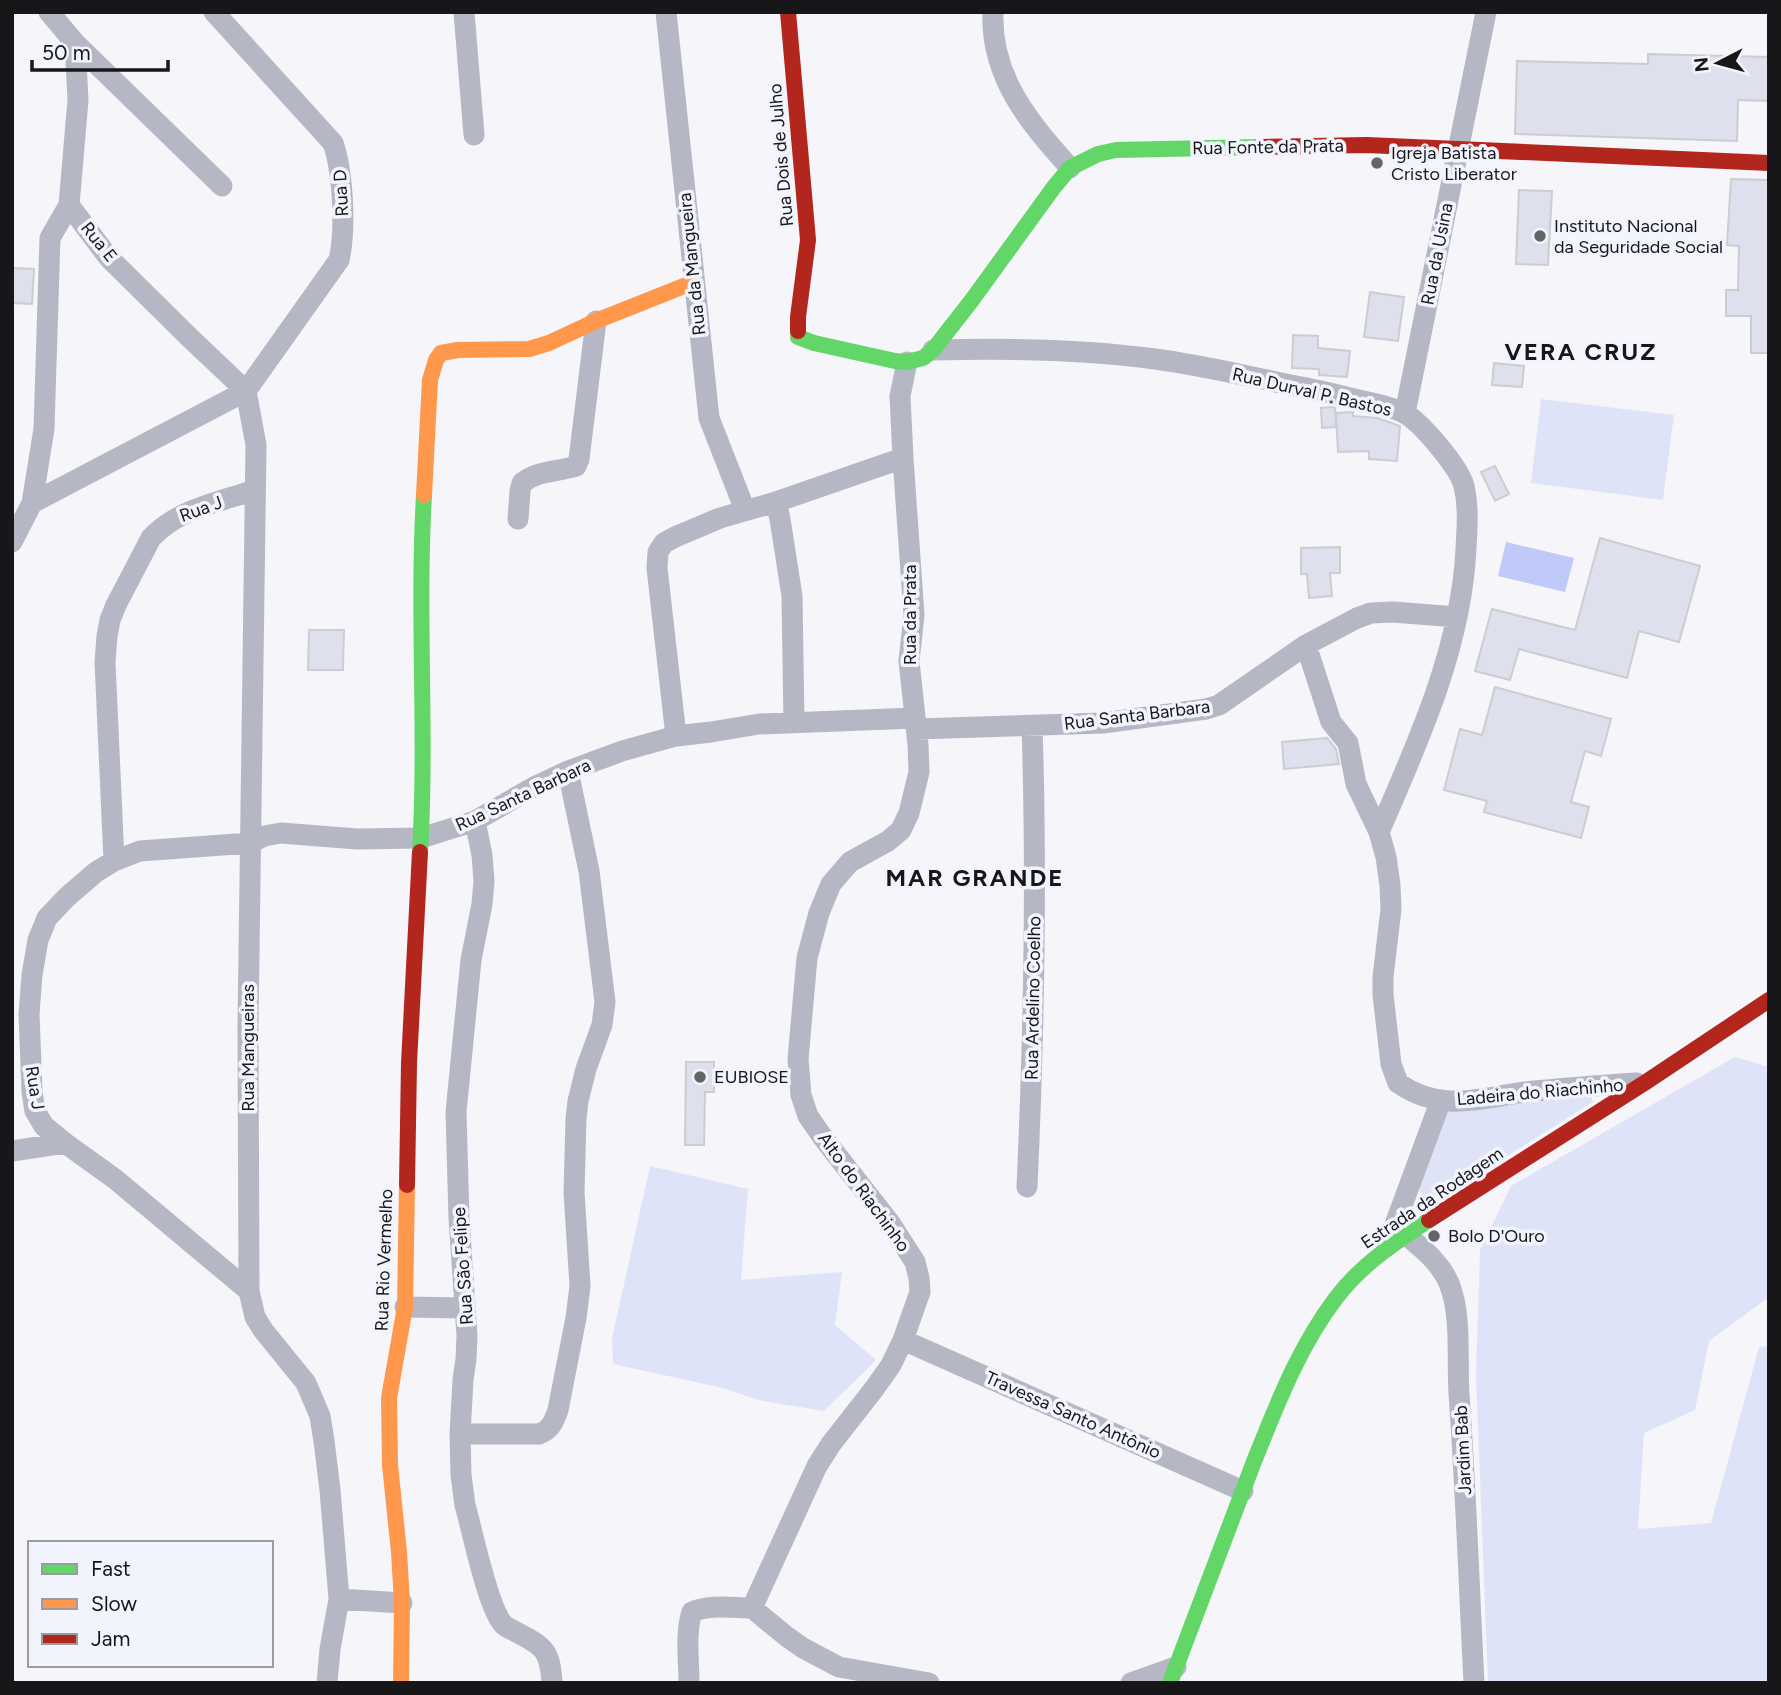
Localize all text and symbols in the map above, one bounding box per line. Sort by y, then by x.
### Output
scale bar [32,28,168,72]
north arrow [1683,28,1753,98]
text: 50 m [42,40,91,65]
text: N [1689,56,1714,73]
street label: Rua Dois de Julho [764,83,798,227]
street label: Rua Fonte da Prata [1192,135,1344,159]
place label: Igreja Batista Cristo Liberator [1391,142,1517,185]
marker: Igreja Batista Cristo Liberator [1369,155,1385,171]
street label: Rua D [329,169,353,217]
street label: Rua da Mangueira [674,192,710,336]
street label: Rua da Usina [1416,201,1458,307]
place label: Instituto Nacional da Seguridade Social [1554,215,1723,258]
street label: Rua E [76,217,122,267]
marker: Instituto Nacional da Seguridade Social [1532,228,1548,244]
district label: VERA CRUZ [1505,337,1657,366]
street label: Rua Durval P. Bastos [1230,363,1394,421]
street label: Rua J [176,491,226,527]
street label: Rua da Prata [899,565,921,665]
street label: Rua Santa Barbara [1063,695,1211,735]
street label: Rua Santa Barbara [452,754,594,836]
district label: MAR GRANDE [886,863,1064,892]
street label: Rua Ardelino Coelho [1021,916,1045,1080]
street label: Rua Mangueiras [237,984,259,1112]
street label: Rua J [21,1064,49,1112]
place label: EUBIOSE [714,1066,789,1088]
marker: EUBIOSE [692,1069,708,1085]
street label: Ladeira do Riachinho [1456,1074,1624,1110]
street label: Alto do Riachinho [813,1128,915,1256]
street label: Estrada da Rodagem [1357,1142,1507,1254]
street label: Rua Rio Vermelho [371,1188,397,1332]
street label: Rua São Felipe [448,1206,478,1326]
place label: Bolo D'Ouro [1448,1225,1545,1247]
marker: Bolo D'Ouro [1426,1228,1442,1244]
street label: Travessa Santo Antônio [982,1366,1164,1464]
street label: Jardim Bab [1450,1405,1476,1495]
legend [28,1541,273,1667]
text: Fast [91,1556,131,1581]
text: Slow [91,1591,137,1616]
text: Jam [91,1626,130,1651]

